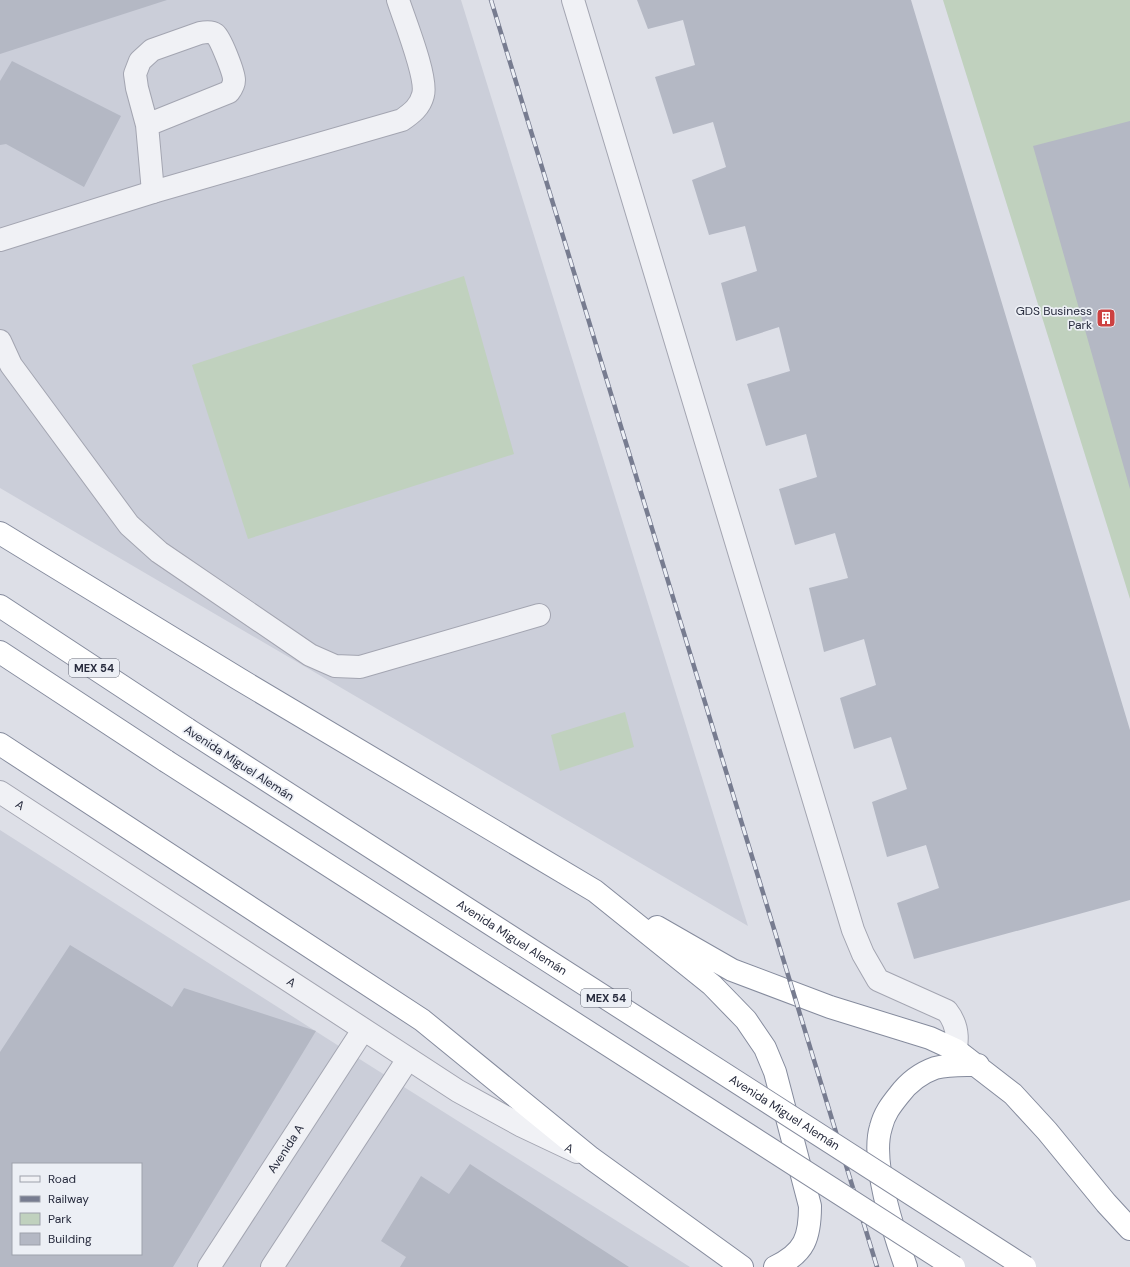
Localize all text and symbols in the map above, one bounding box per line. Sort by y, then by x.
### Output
place label: GDS Business Park [1016,303,1092,333]
building icon: GDS Business Park [1095,307,1117,329]
road number: MEX 54 [69,659,119,677]
street label: Avenida Miguel Alemán [181,721,297,805]
street label: A [12,796,28,814]
street label: Avenida Miguel Alemán [454,896,570,979]
street label: A [284,973,299,991]
road number: MEX 54 [581,989,631,1007]
street label: Avenida Miguel Alemán [726,1071,843,1154]
street label: Avenida A [264,1121,308,1176]
street label: A [562,1139,576,1157]
legend [12,1163,142,1255]
text: Road [48,1171,76,1187]
text: Railway [48,1191,89,1207]
text: Park [48,1211,72,1227]
text: Building [48,1231,92,1247]

